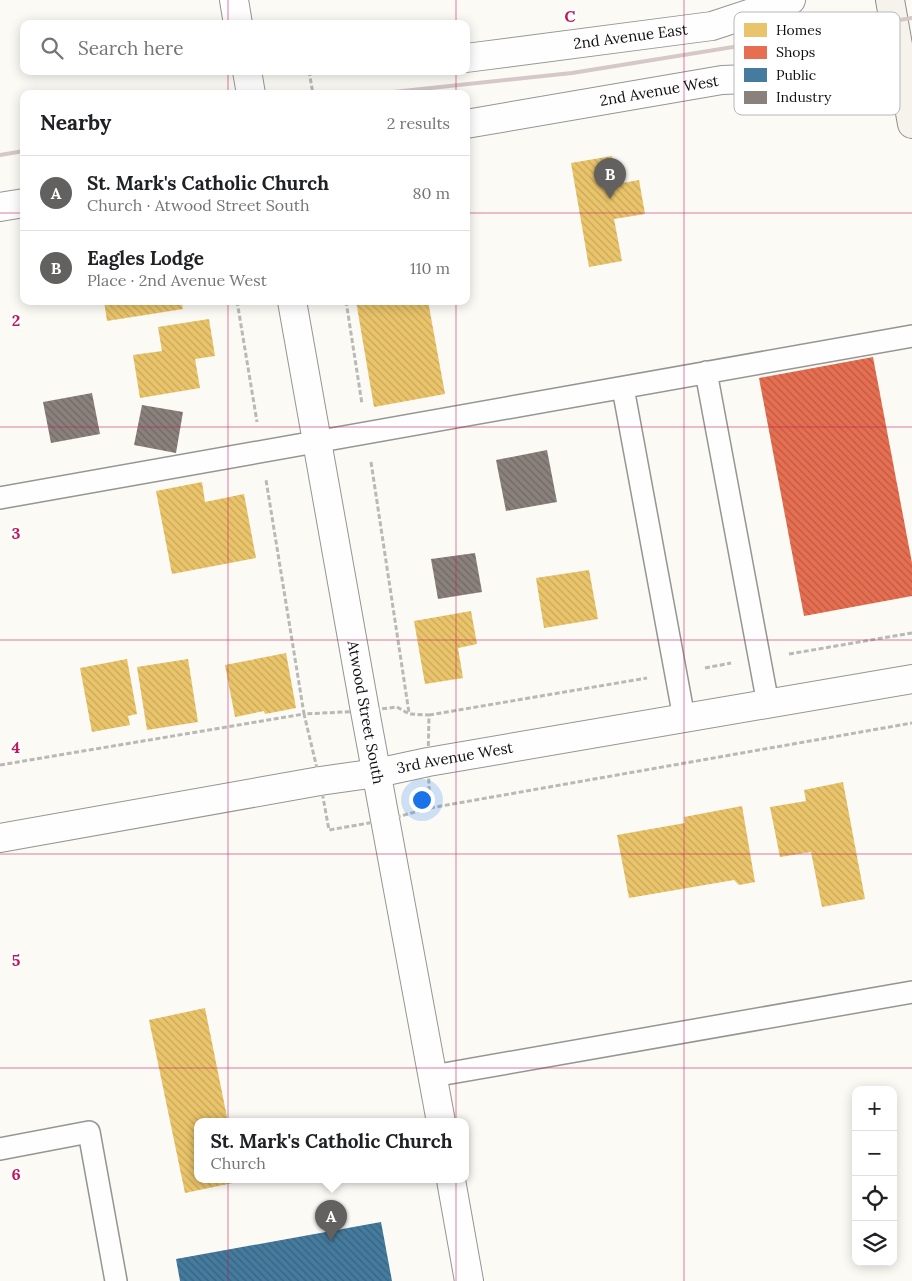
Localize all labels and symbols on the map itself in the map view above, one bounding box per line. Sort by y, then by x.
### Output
text: C [564,6,576,26]
legend [734,12,900,115]
street label: 2nd Avenue East [572,19,689,53]
text: Homes [776,21,821,39]
text: Shops [776,43,815,61]
text: Public [776,66,816,84]
street label: 2nd Avenue West [598,71,720,110]
text: Industry [776,88,832,106]
pin: B [594,158,626,199]
text: 2 [12,310,20,330]
text: 3 [12,523,21,543]
street label: Atwood Street South [344,638,388,786]
text: 4 [12,737,21,757]
street label: 3rd Avenue West [395,738,515,777]
your location [409,787,435,813]
text: 5 [12,950,21,970]
text: 6 [11,1164,21,1184]
pin: A [315,1200,347,1241]

